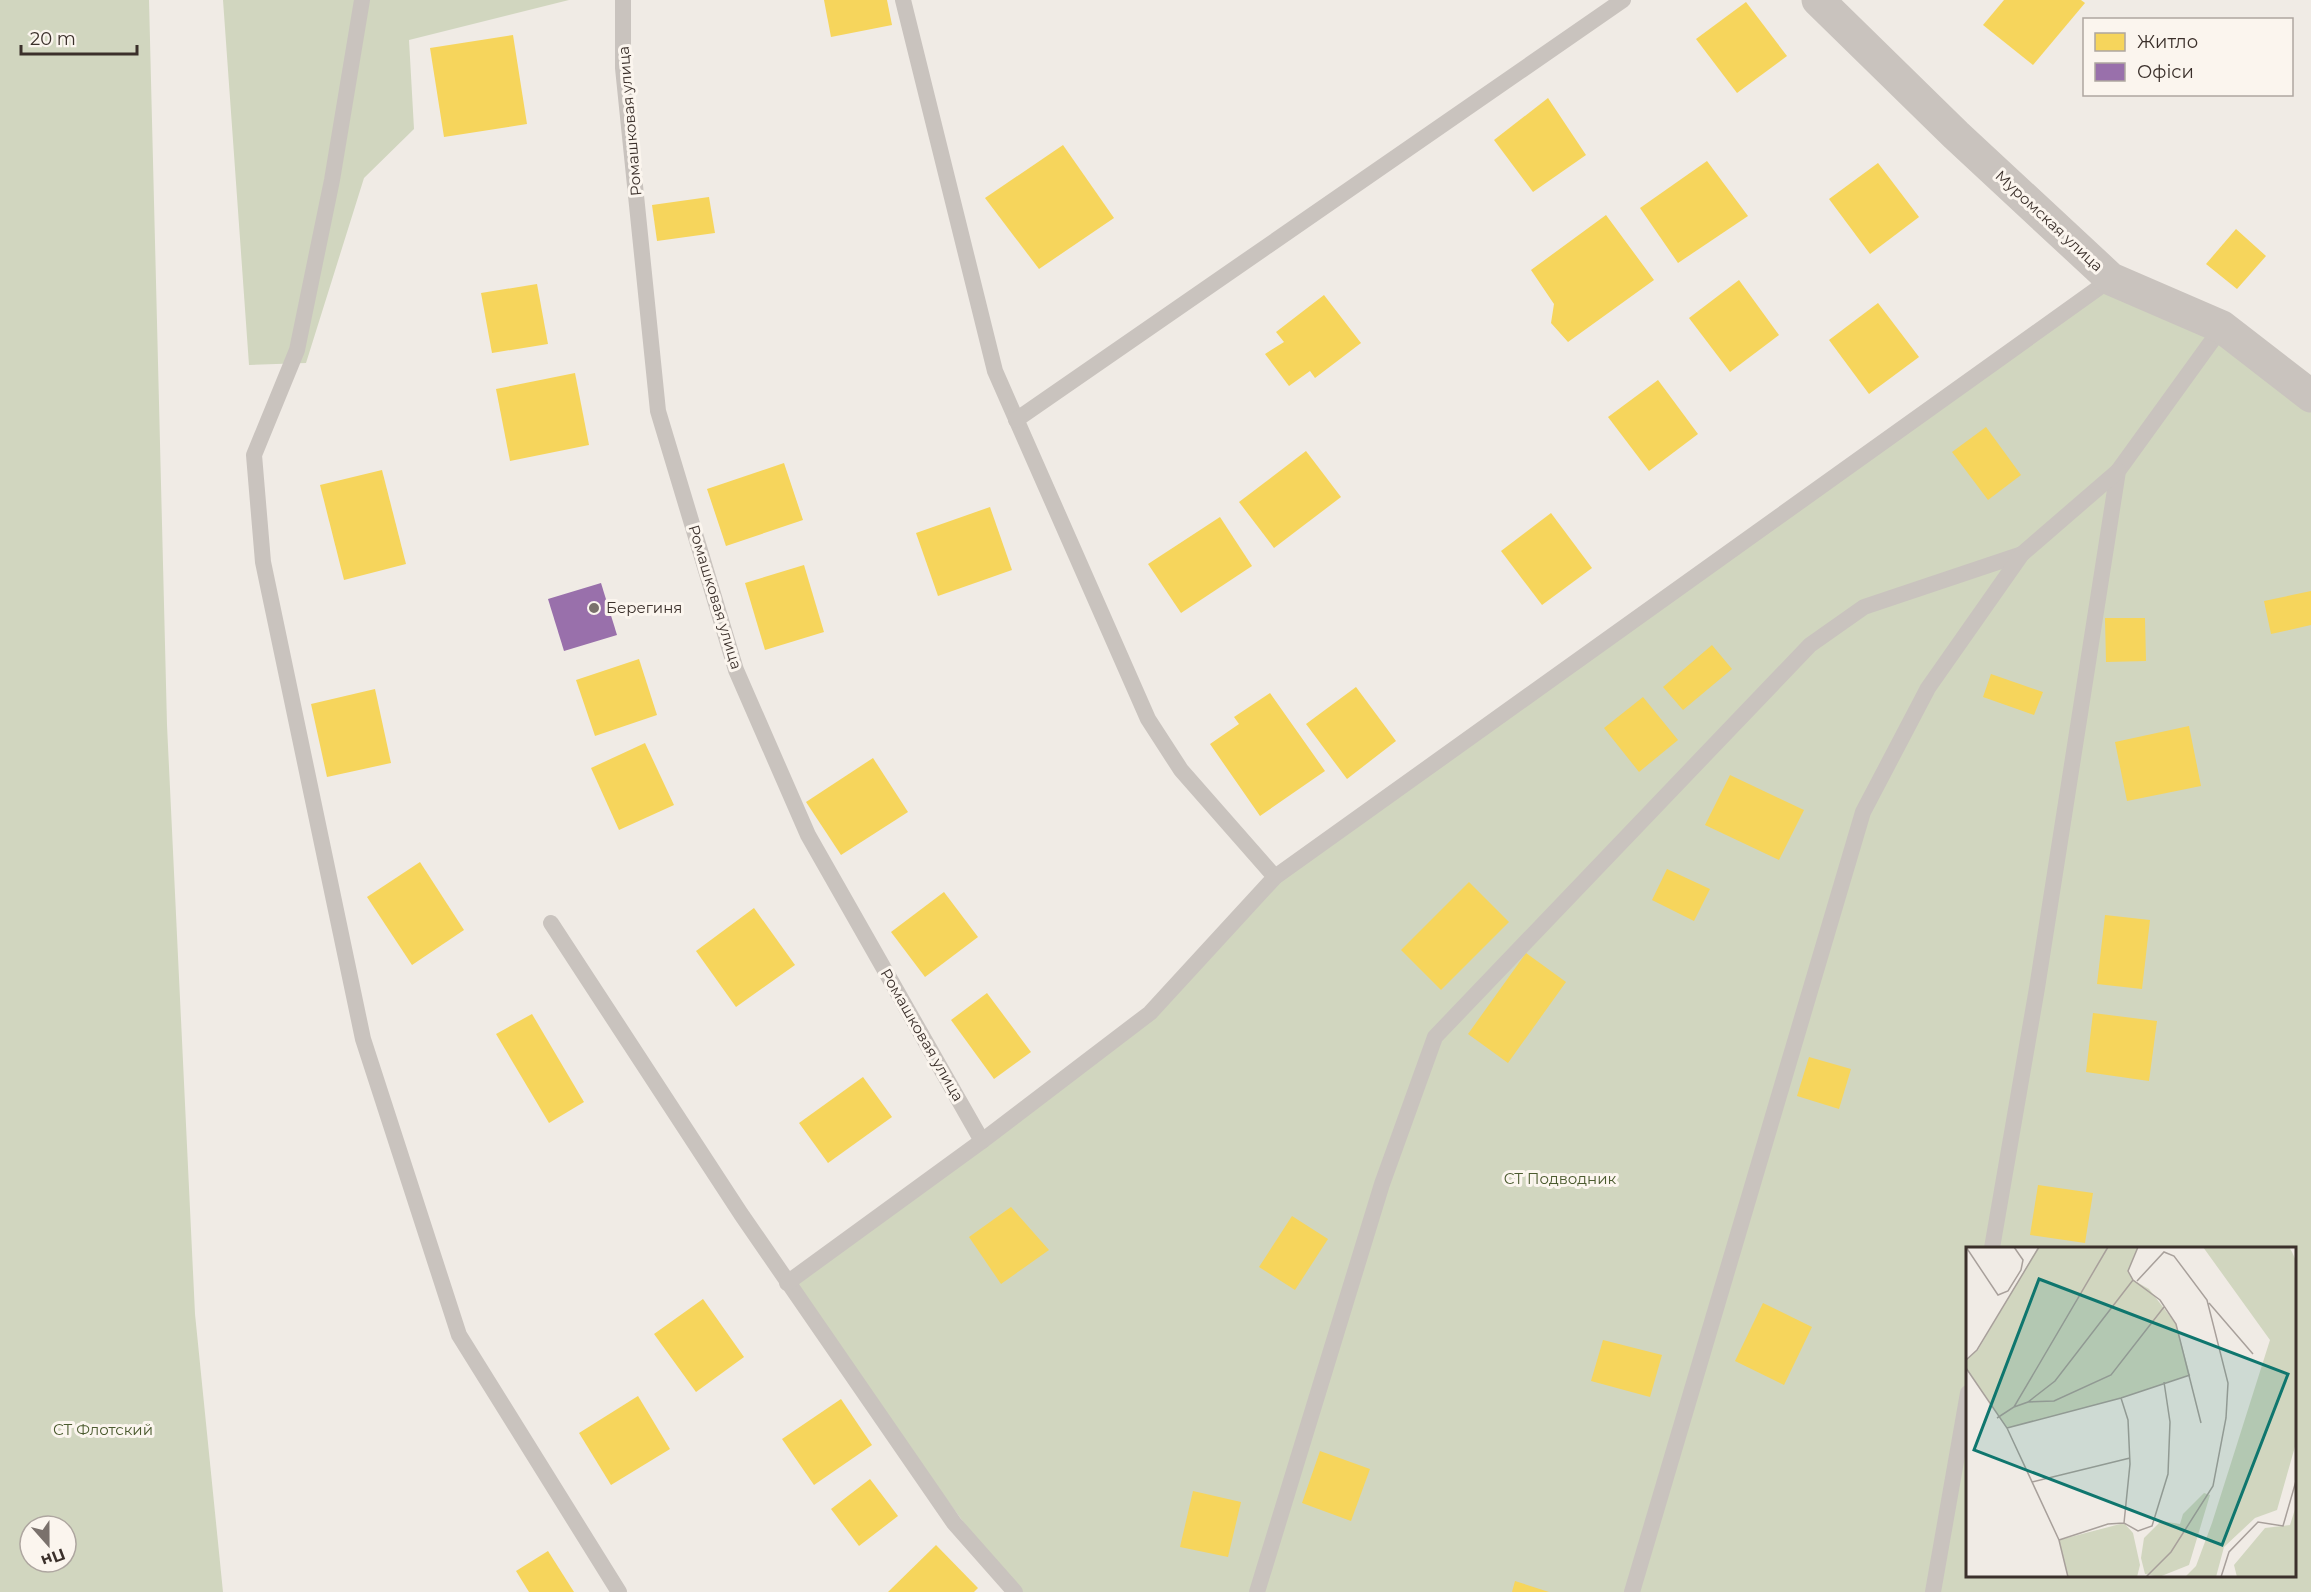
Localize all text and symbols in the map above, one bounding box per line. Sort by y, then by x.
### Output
scale bar [21,18,136,56]
legend [2083,18,2293,96]
text: 20 m [30,28,76,50]
text: Житло [2137,31,2198,53]
street label: Ромашковая улица [613,45,646,197]
text: Офіси [2137,61,2194,83]
street label: Муромская улица [1992,166,2107,275]
street label: Ромашковая улица [684,522,747,671]
place label: Берегиня [606,598,682,617]
marker: Берегиня [587,601,601,615]
street label: Ромашковая улица [877,965,968,1105]
park label: СТ Подводник [1504,1169,1617,1188]
inset map [1966,1247,2296,1577]
park label: СТ Флотский [53,1420,153,1439]
north arrow [18,1514,78,1574]
text: Пн [39,1544,68,1571]

